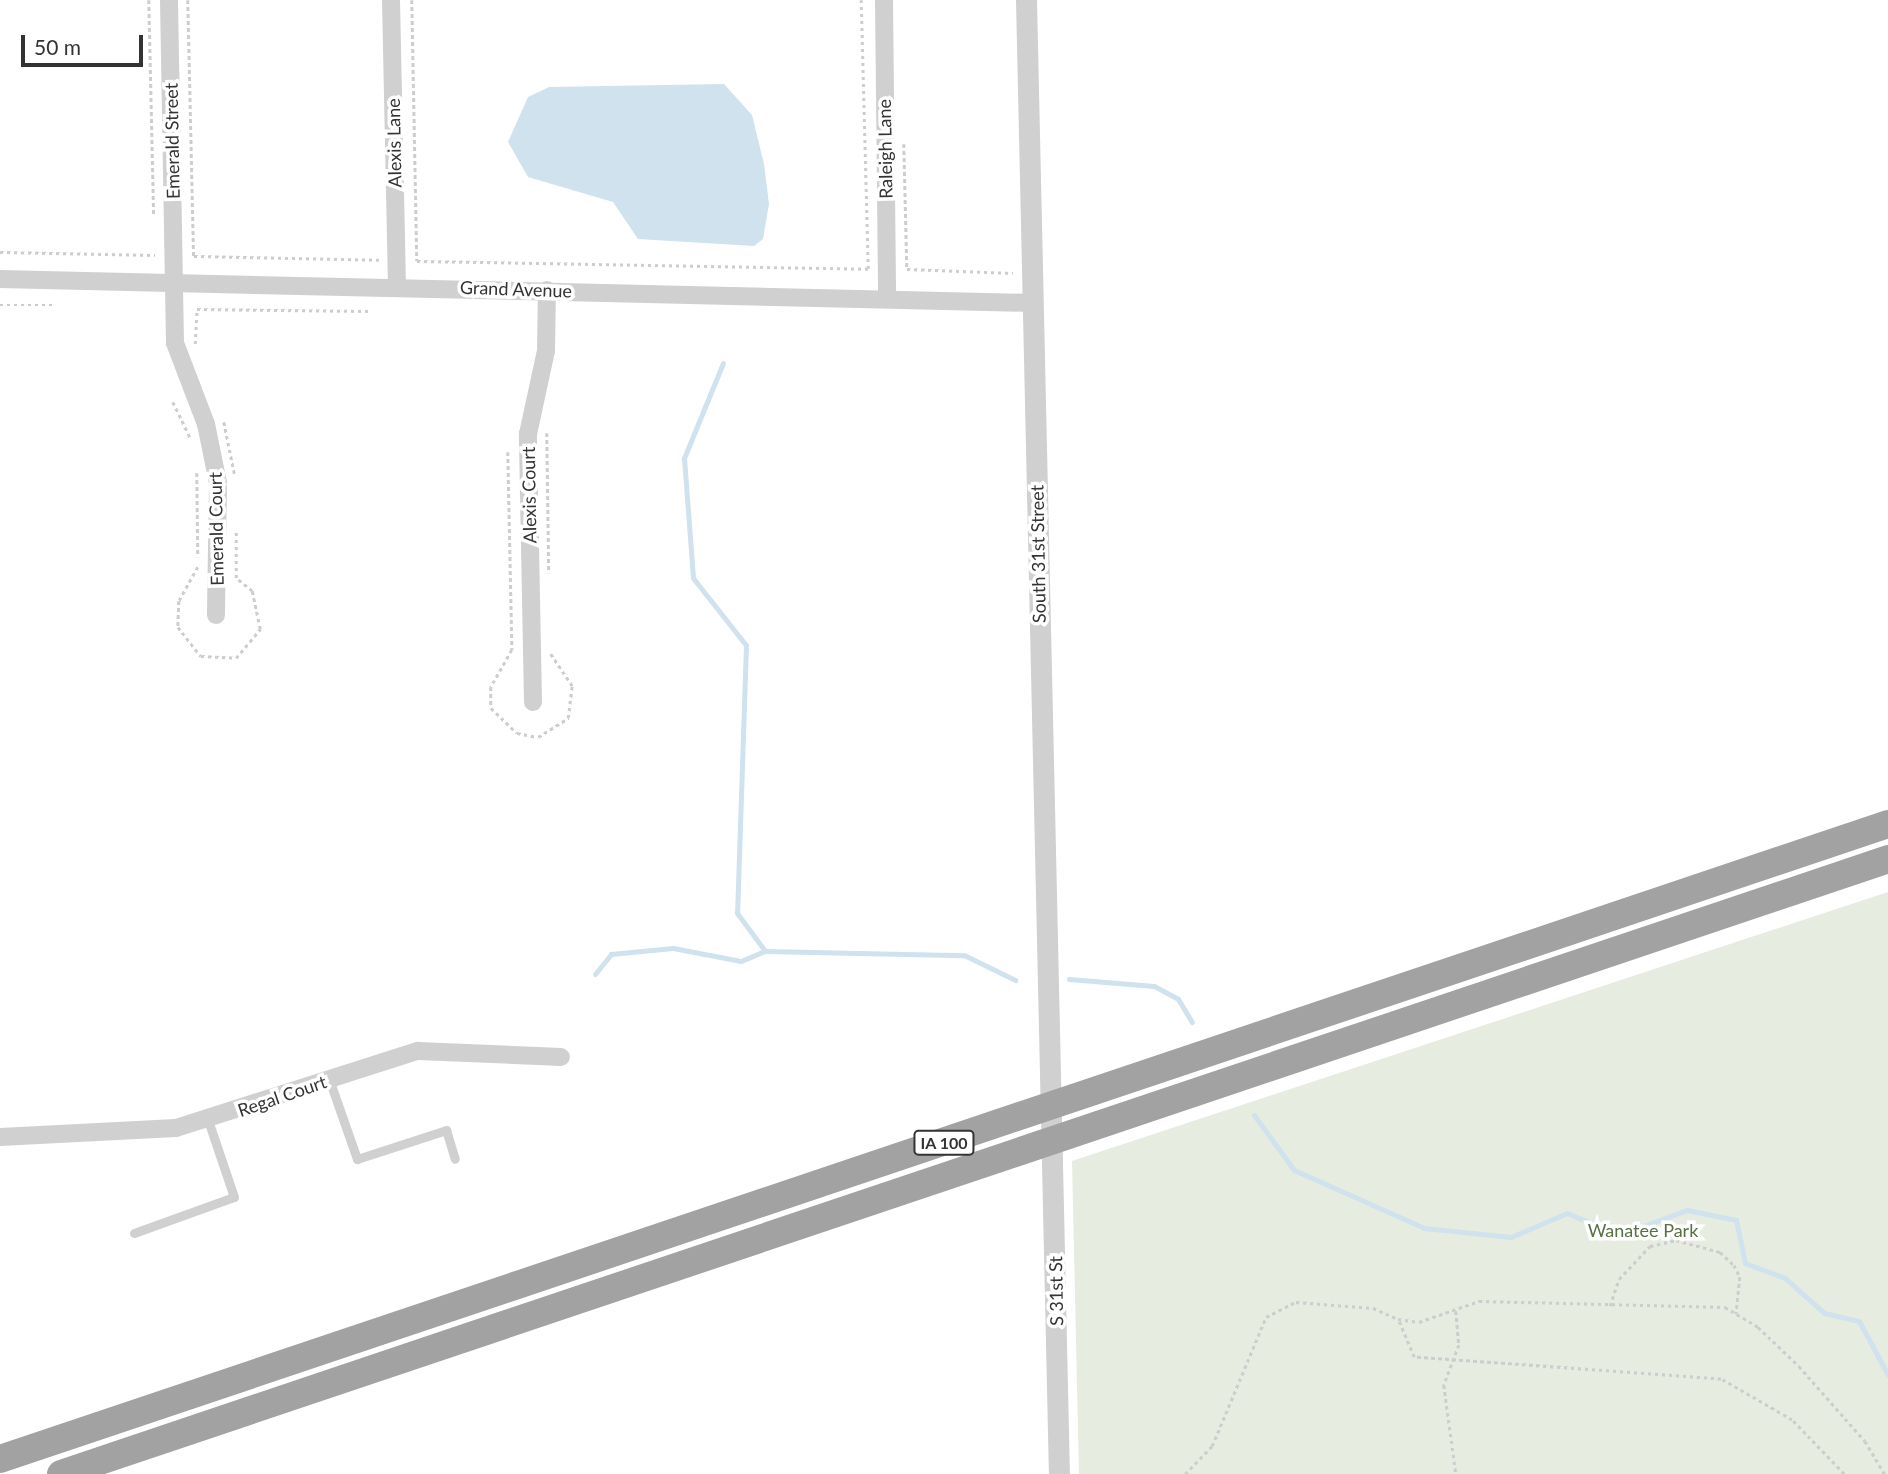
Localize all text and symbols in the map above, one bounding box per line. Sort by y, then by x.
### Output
scale bar [24,21,147,65]
text: 50 m [34,34,81,59]
street label: Emerald Street [160,83,184,199]
street label: Alexis Lane [382,98,406,188]
street label: Raleigh Lane [873,99,897,199]
street label: Grand Avenue [459,276,573,302]
street label: Alexis Court [517,447,541,543]
street label: Emerald Court [204,472,228,586]
street label: South 31st Street [1026,485,1050,623]
street label: Regal Court [235,1071,329,1121]
road number: IA 100 [912,1130,976,1156]
park label: Wanatee Park [1588,1219,1698,1241]
street label: S 31st St [1045,1256,1067,1326]

